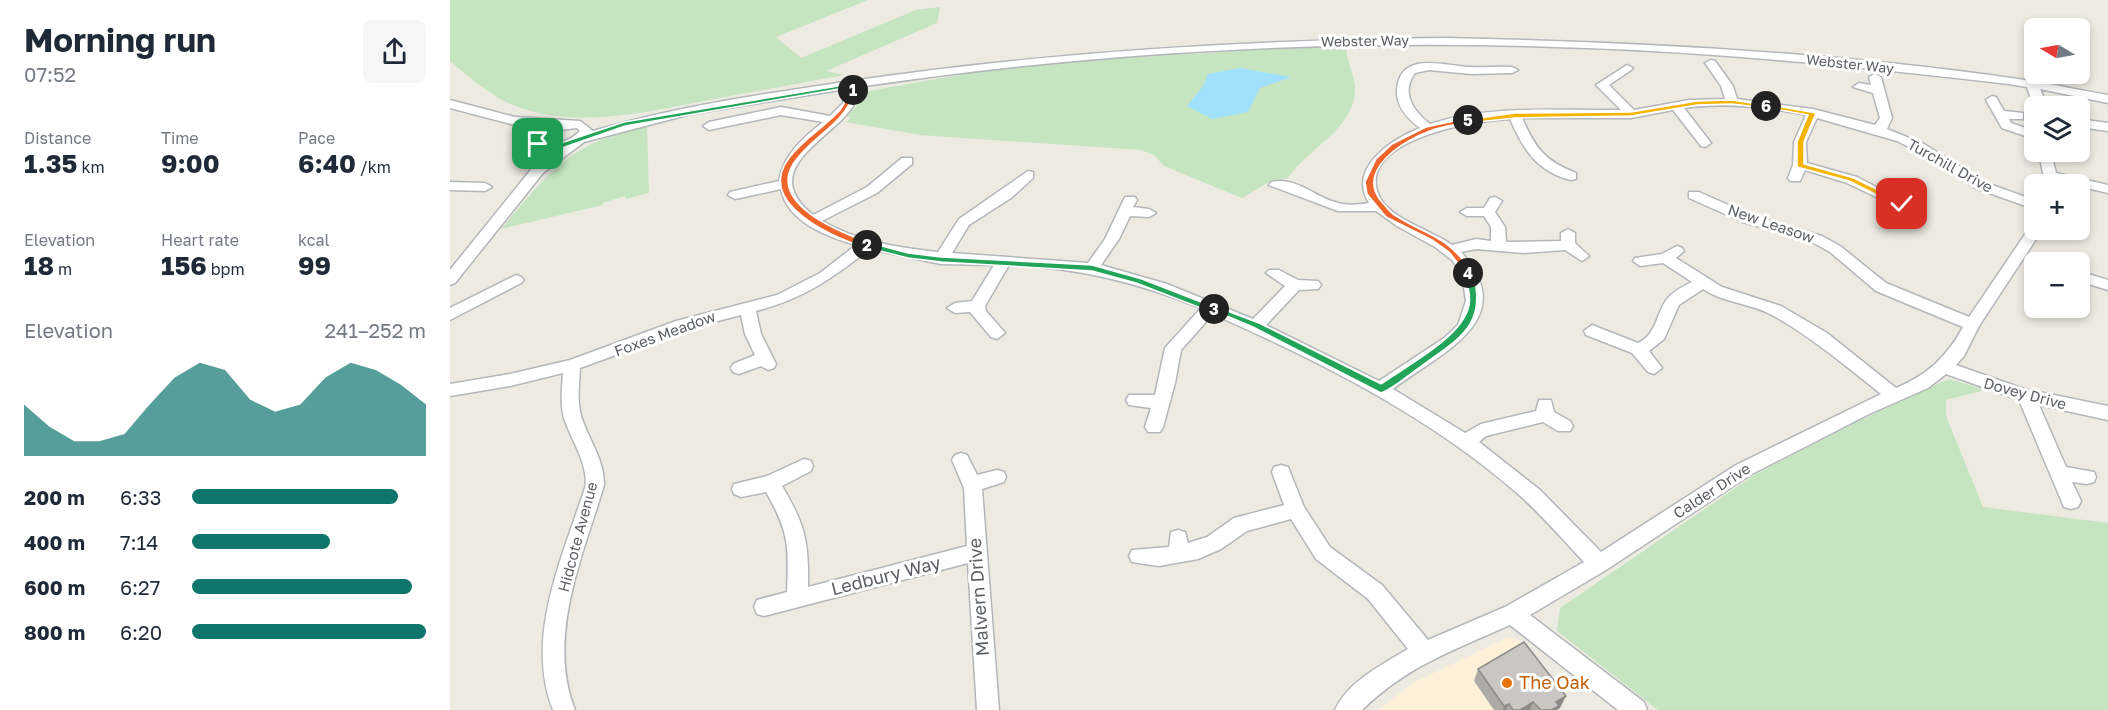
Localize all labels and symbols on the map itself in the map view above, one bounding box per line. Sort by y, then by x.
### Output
north arrow [2024,18,2090,84]
street label: Webster Way [1321,31,1409,50]
street label: Webster Way [1805,50,1895,77]
pin: 1 [838,75,868,105]
pin: 6 [1751,91,1781,121]
pin: 5 [1453,105,1483,135]
pin [512,118,563,169]
street label: Turchill Drive [1905,134,1997,196]
pin [1876,178,1927,229]
street label: New Leasow [1726,200,1817,246]
pin: 2 [852,230,882,260]
pin: 4 [1453,258,1483,288]
pin: 3 [1199,294,1229,324]
street label: Foxes Meadow [612,306,718,360]
street label: Dovey Drive [1982,373,2069,413]
street label: Calder Drive [1670,458,1754,522]
street label: Hidcote Avenue [554,479,600,594]
street label: Malvern Drive [963,537,993,657]
street label: Ledbury Way [829,551,943,599]
place label: The Oak [1519,671,1590,693]
marker: The Oak [1500,676,1514,690]

